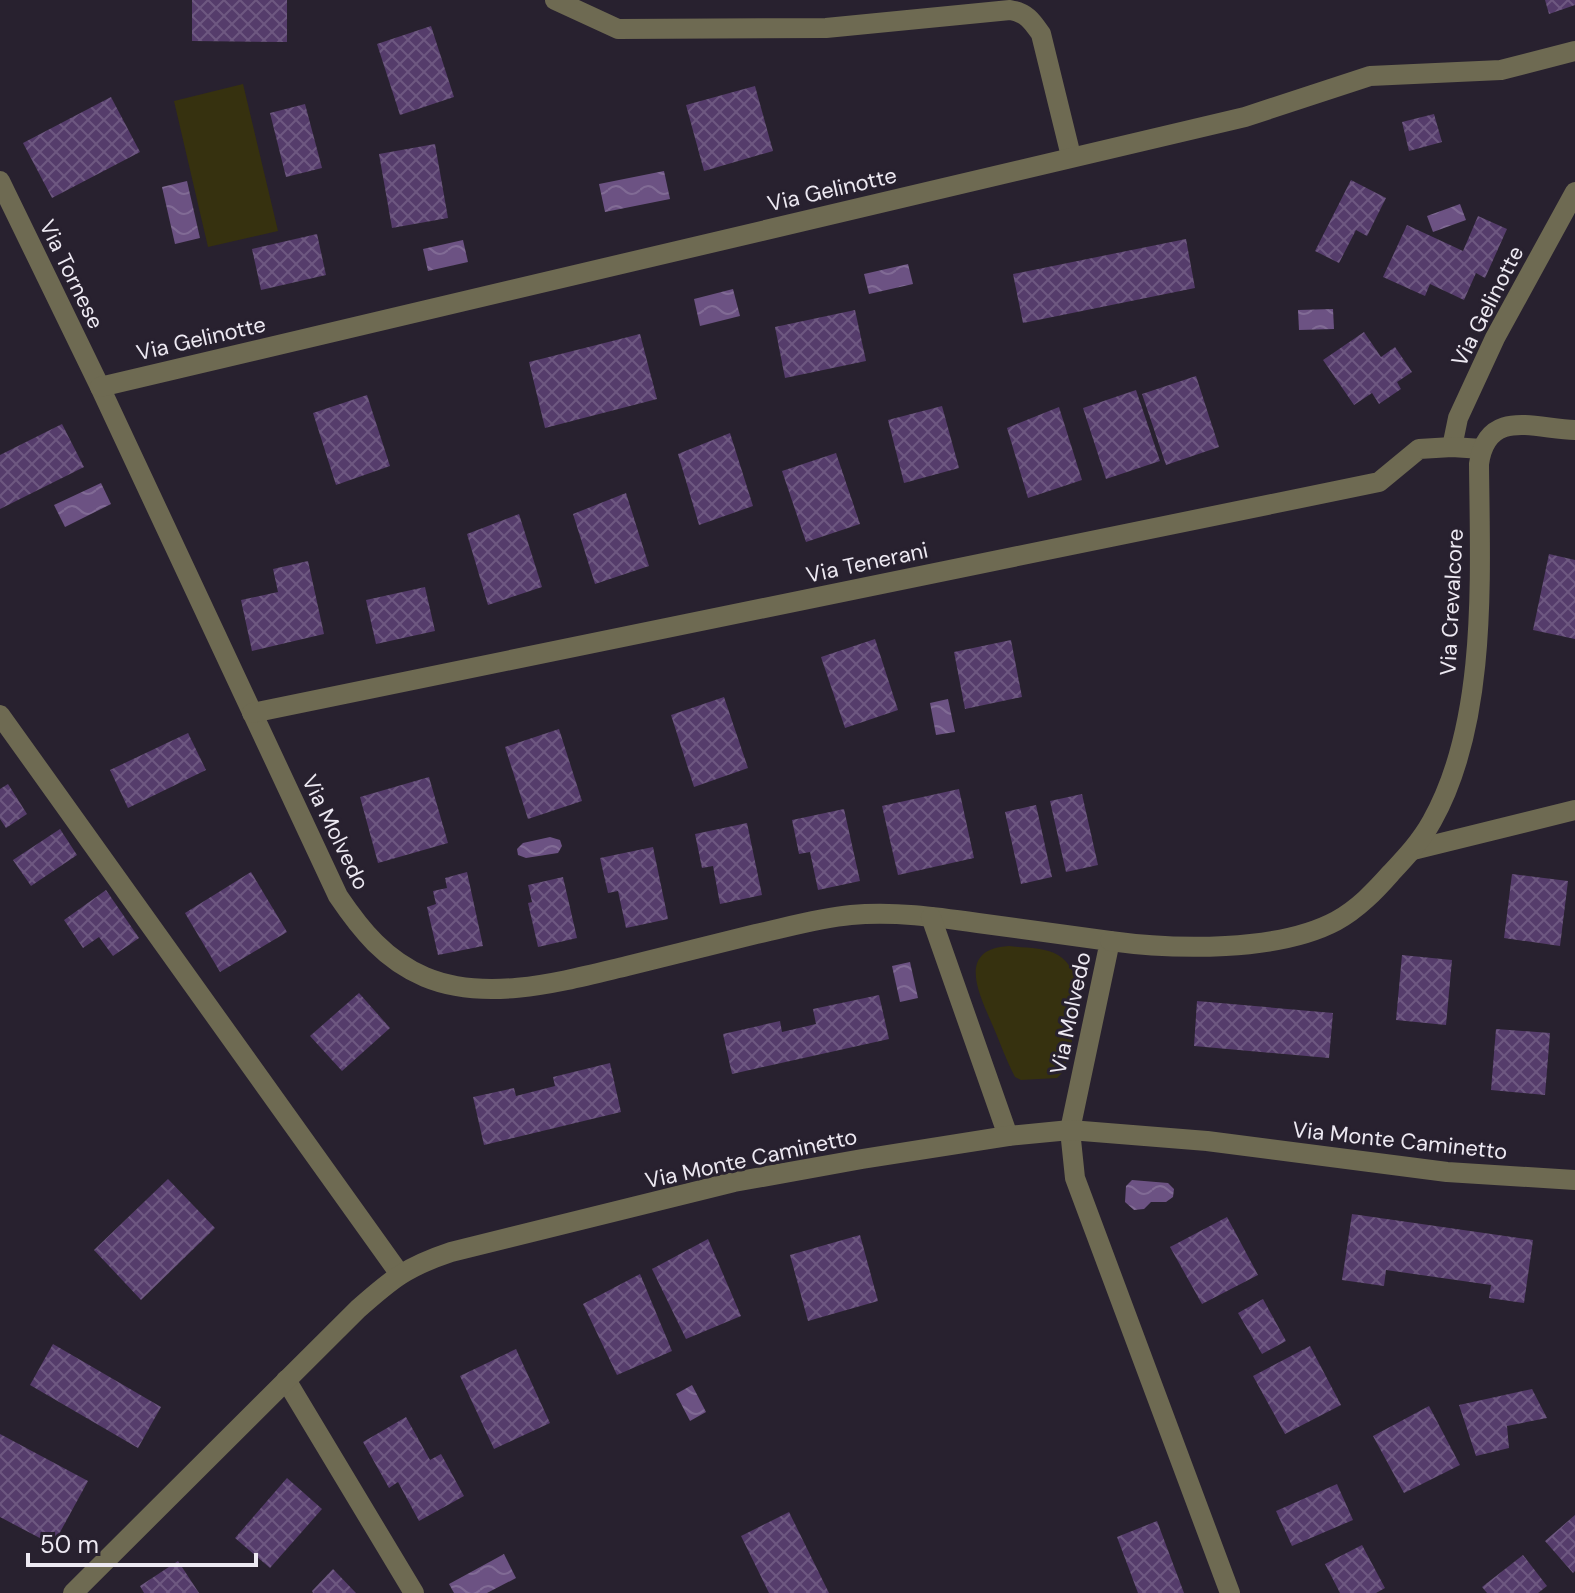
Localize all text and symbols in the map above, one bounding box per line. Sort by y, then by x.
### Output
street label: Via Gelinotte [765,161,900,218]
street label: Via Tornese [33,215,110,334]
street label: Via Gelinotte [1445,241,1530,372]
street label: Via Gelinotte [134,310,269,367]
street label: Via Crevalcore [1433,528,1470,676]
street label: Via Tenerani [804,535,931,590]
street label: Via Molvedo [295,770,376,895]
street label: Via Molvedo [1043,949,1098,1077]
street label: Via Monte Caminetto [1291,1115,1509,1166]
street label: Via Monte Caminetto [642,1122,860,1195]
scale bar [28,1517,256,1567]
text: 50 m [40,1529,99,1560]

